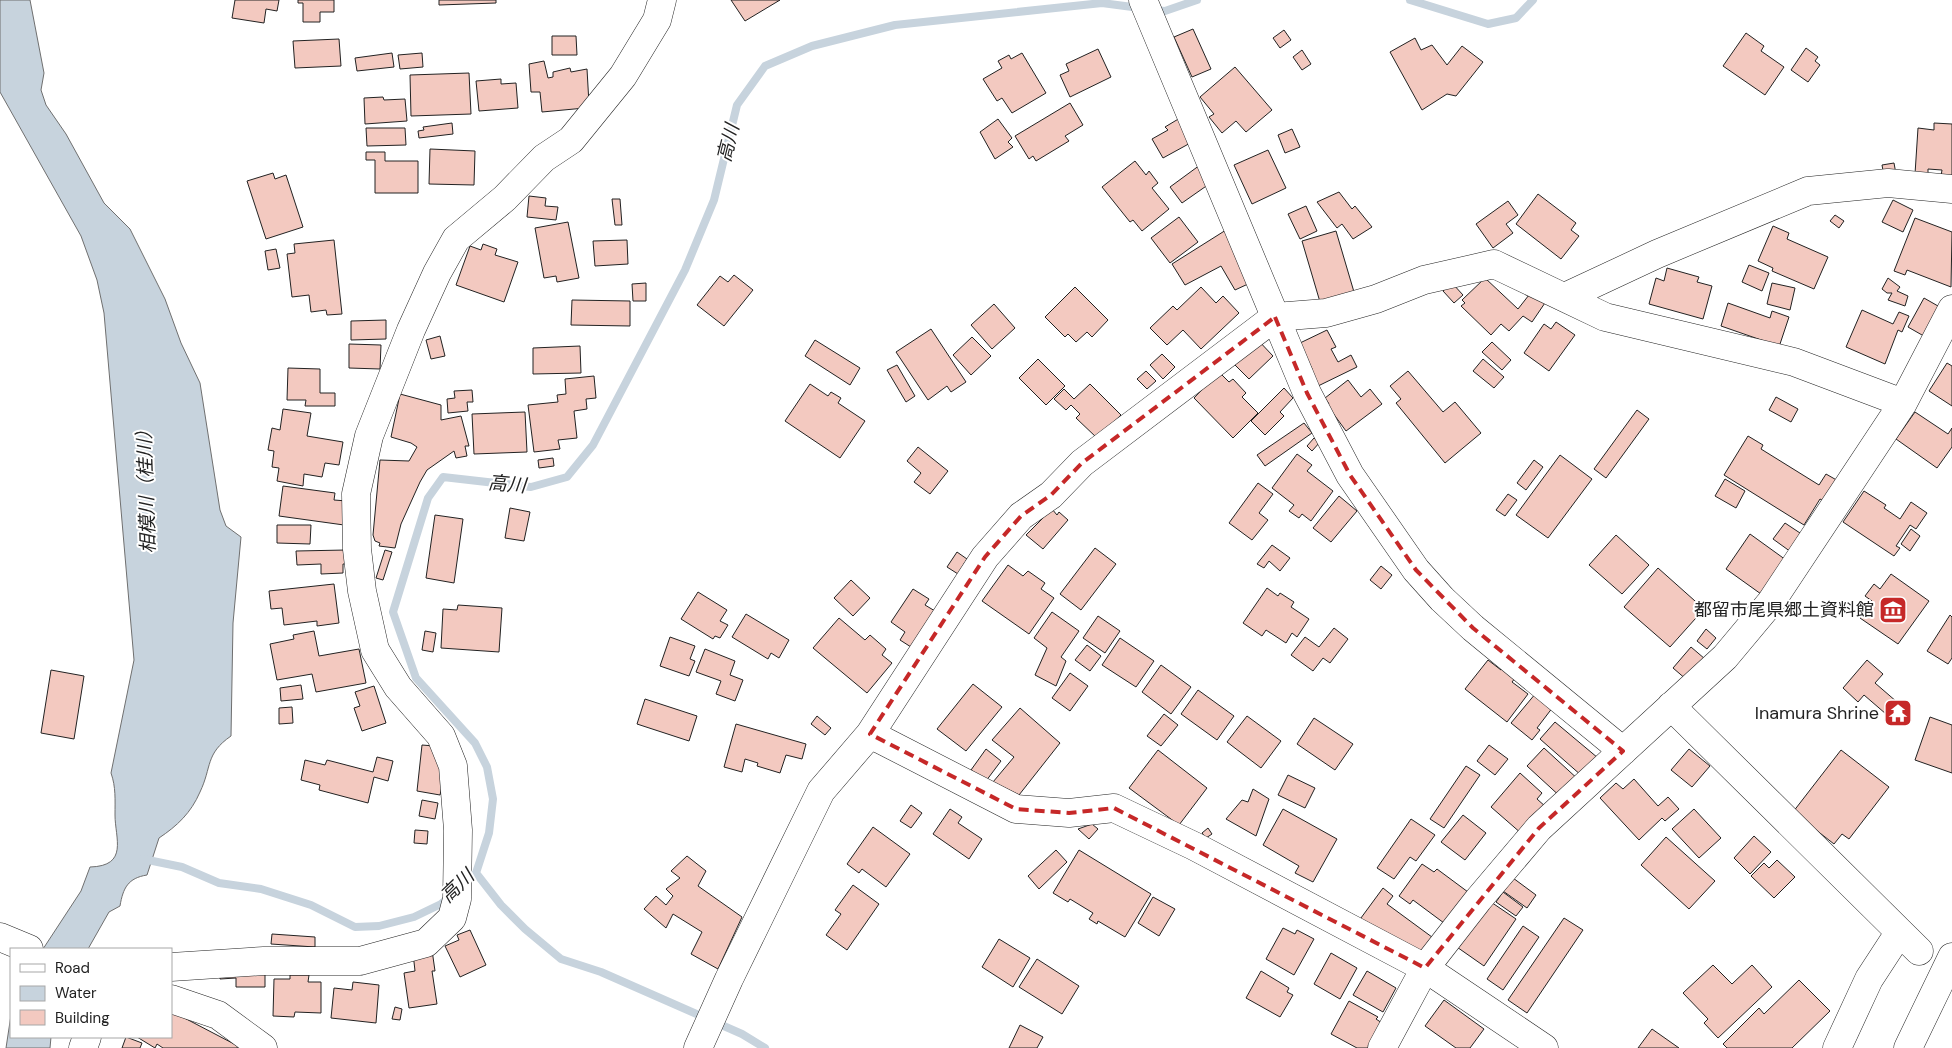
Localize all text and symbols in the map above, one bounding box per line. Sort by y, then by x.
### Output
water label: 高川 [711,120,745,164]
water label: 相模川（桂川） [131,420,161,554]
water label: 高川 [487,470,529,498]
museum icon: 都留市尾県郷土資料館 [1878,595,1908,625]
place label: 都留市尾県郷土資料館 [1694,598,1874,622]
temple icon: Inamura Shrine [1883,698,1913,728]
place label: Inamura Shrine [1755,701,1879,725]
water label: 高川 [435,862,481,908]
legend [10,948,172,1038]
text: Road [55,958,90,978]
text: Water [55,983,97,1003]
text: Building [55,1008,110,1028]

